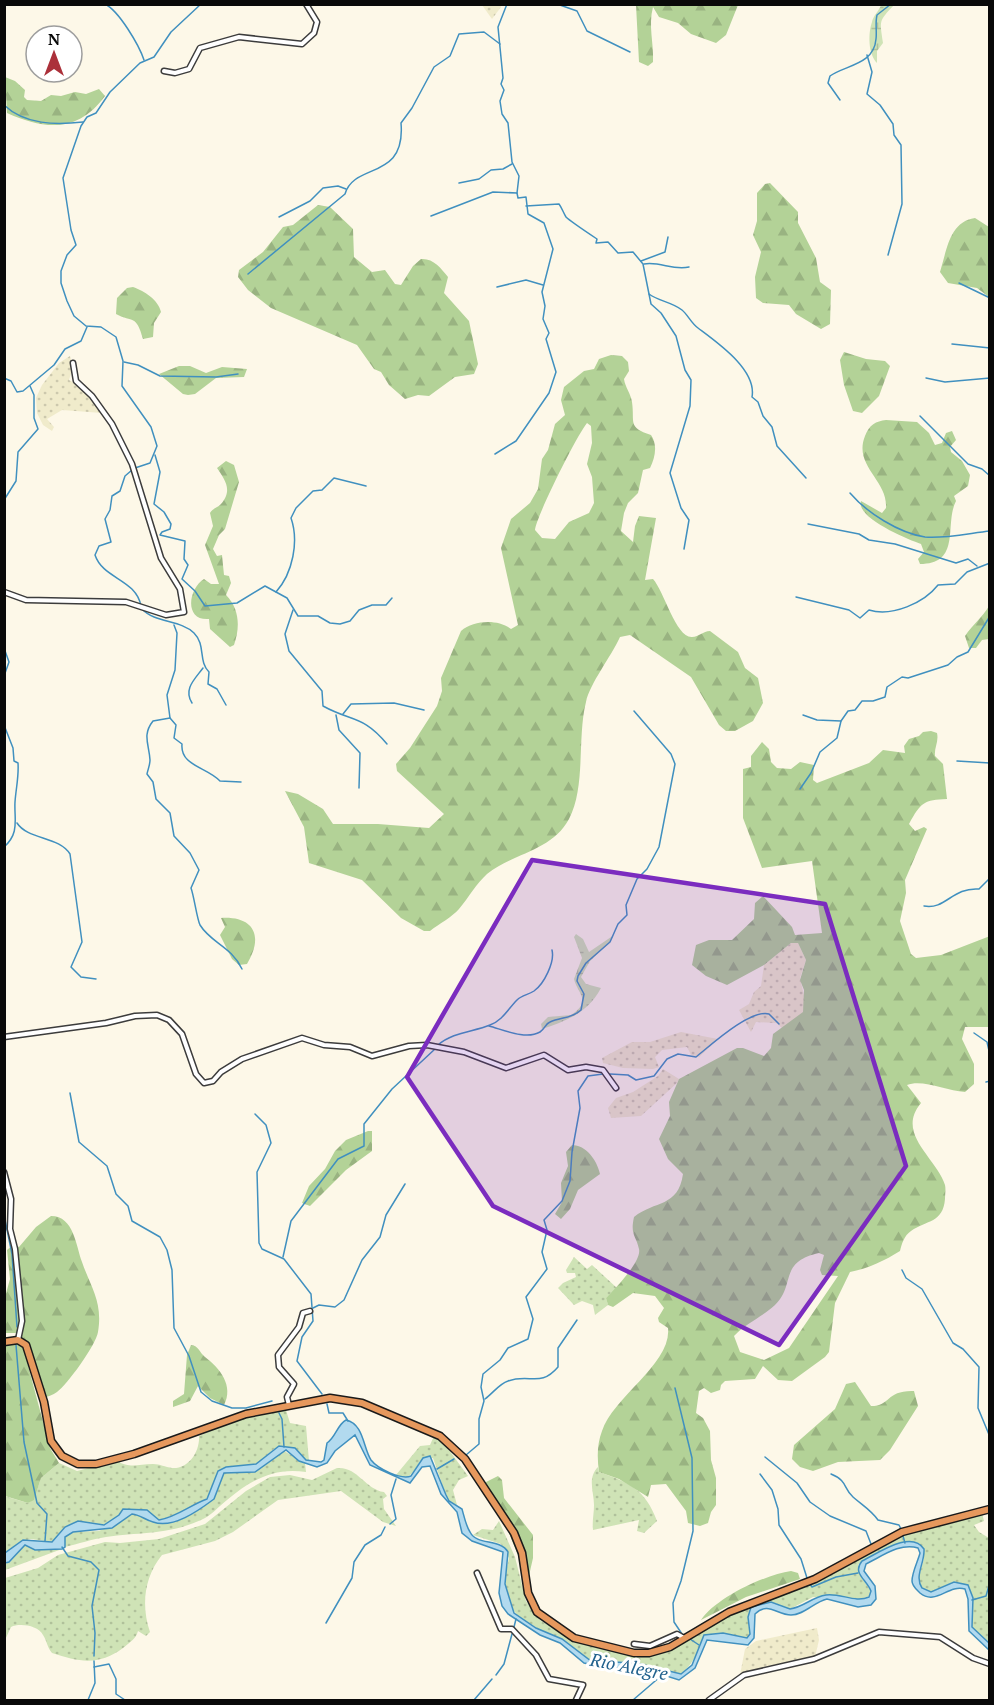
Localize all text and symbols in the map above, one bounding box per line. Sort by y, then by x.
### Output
north arrow [24,24,84,84]
text: N [48,28,60,50]
water label: Rio Alegre [587,1647,670,1685]

